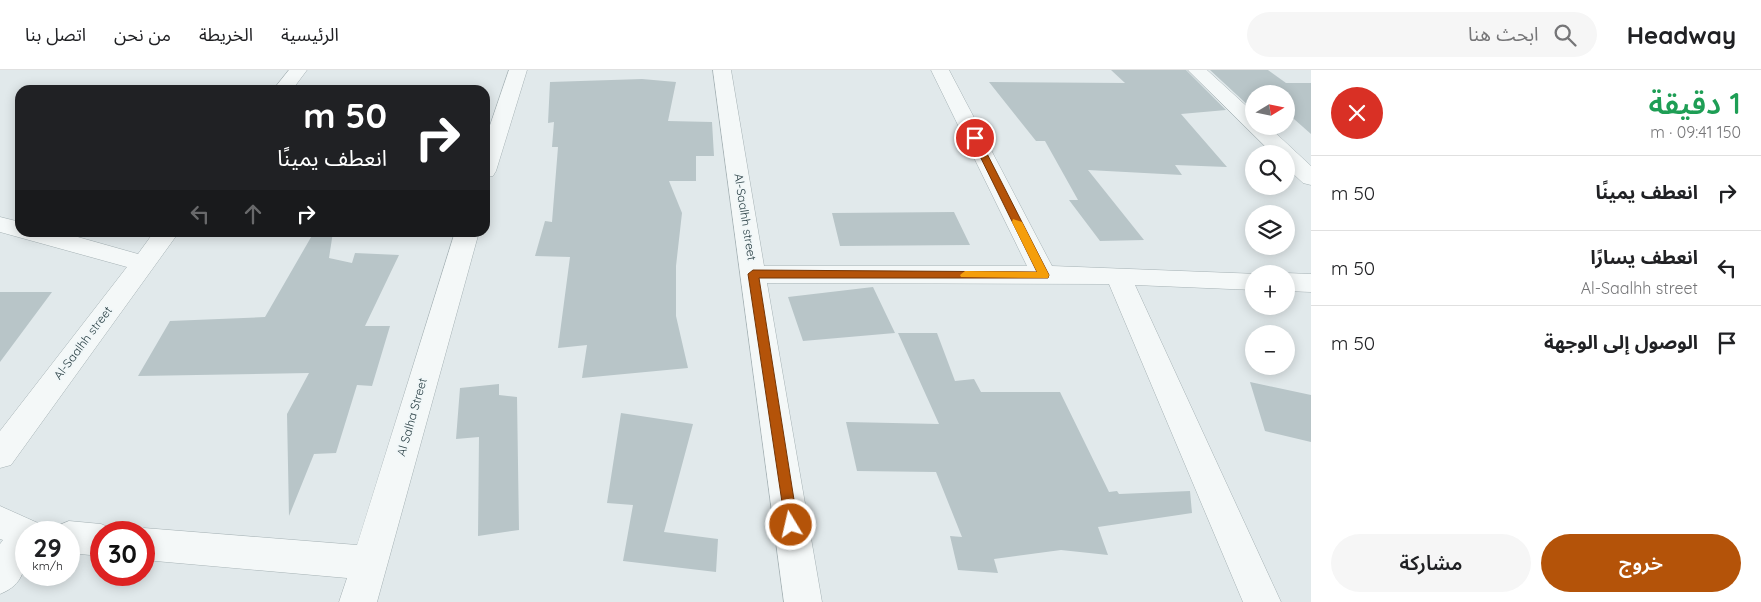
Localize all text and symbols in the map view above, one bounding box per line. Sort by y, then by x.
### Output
search box [1247,12,1597,57]
text: Headway [1627,20,1736,50]
icon: search [1551,21,1579,49]
text: ابحث هنا [1468,22,1539,46]
text: اتصل بنا [25,23,86,46]
text: من نحن [114,23,171,46]
text: الخريطة [199,23,253,46]
text: الرئيسية [281,23,339,46]
text: 1 دقيقة [1648,84,1741,122]
north arrow [1245,85,1295,135]
map controls [1245,85,1295,375]
button: close [1331,87,1383,139]
text: 50 m [303,93,387,137]
icon: right [405,105,470,170]
pin [954,117,996,159]
text: 150 m · 09:41 [1650,122,1741,142]
icon: arrive [961,124,989,152]
text: انعطف يمينًا [277,144,387,172]
button: search [1245,145,1295,195]
street label: Al-Saalhh street [731,172,760,262]
icon: right [1713,179,1741,207]
text: انعطف يمينًا [1596,180,1698,204]
text: 50 m [1331,181,1375,205]
icon: left [186,200,214,228]
icon: ahead [239,200,267,228]
icon: right [292,200,320,228]
button: layers [1245,205,1295,255]
text: انعطف يسارًا [1591,245,1698,269]
icon: left [1713,254,1741,282]
text: 50 m [1331,256,1375,280]
button: + [1245,265,1295,315]
text: Al-Saalhh street [1581,278,1698,298]
street label: Al-Saalhh street [50,303,115,382]
button: − [1245,325,1295,375]
icon: arrive [1713,329,1741,357]
text: الوصول إلى الوجهة [1544,330,1698,354]
text: 50 m [1331,331,1375,355]
street label: Al Salha Street [393,376,430,458]
position arrow [764,498,816,550]
speed limit sign: 30 [90,521,155,586]
text: 29 [33,532,62,563]
button: مشاركة [1331,534,1531,592]
button: خروج [1541,534,1741,592]
text: km/h [32,558,63,573]

